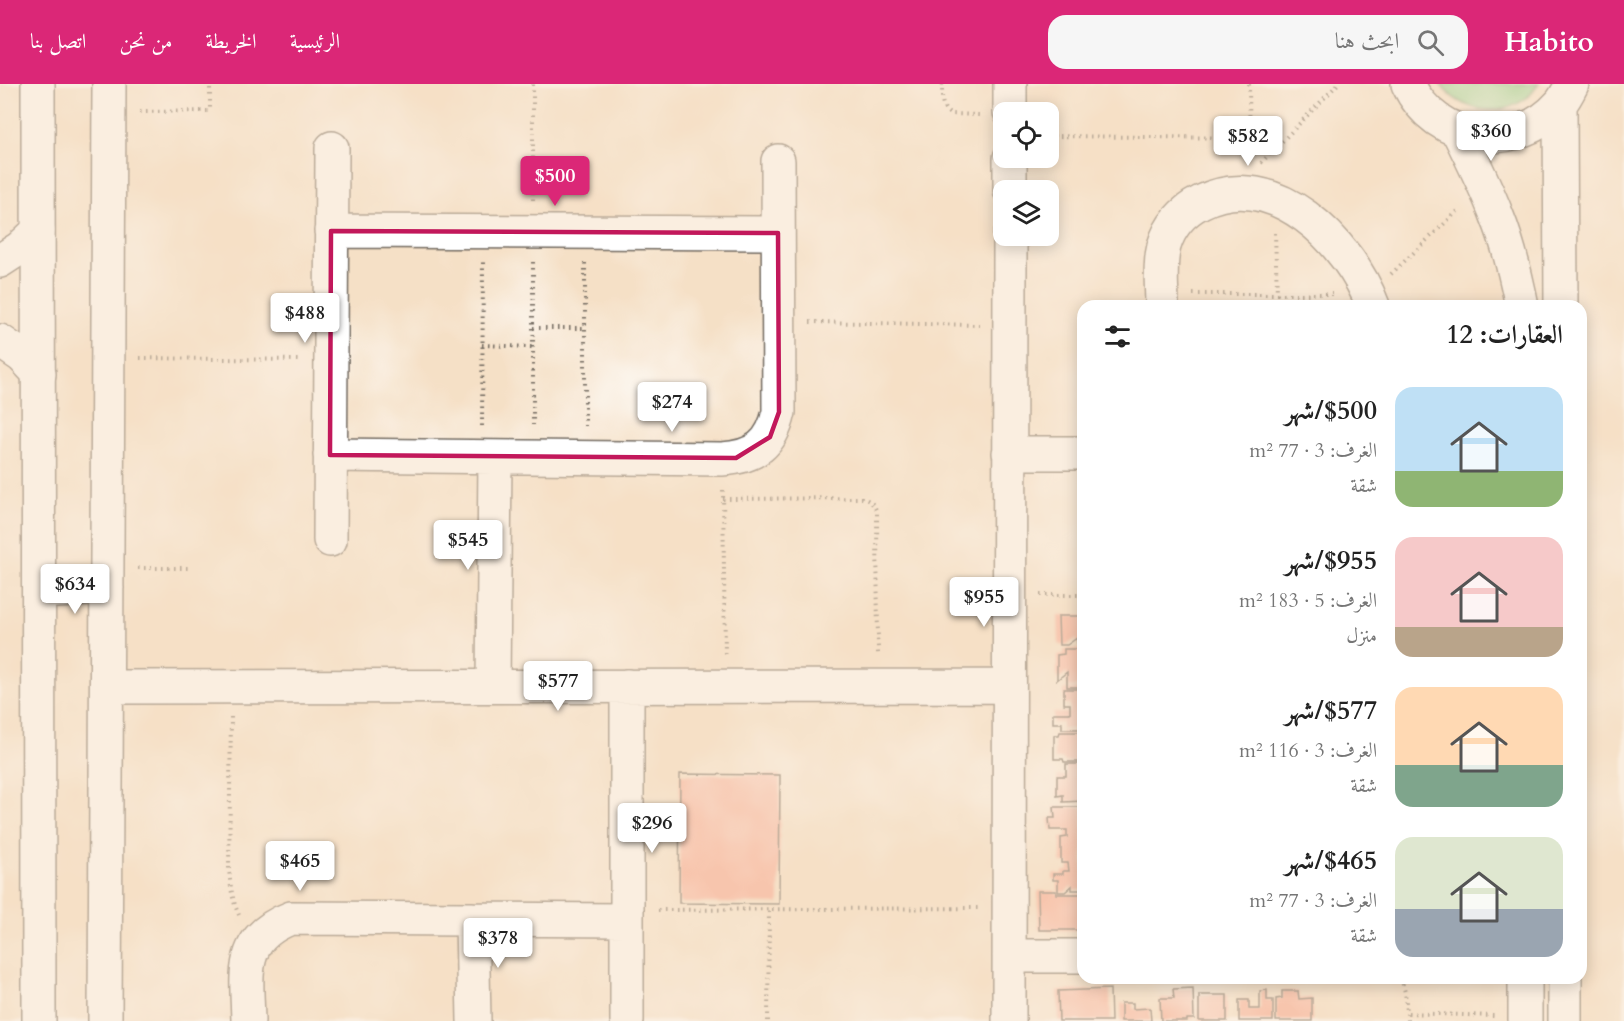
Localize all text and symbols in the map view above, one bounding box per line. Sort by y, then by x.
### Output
search box [1048,15,1468,69]
text: Habito [1504,23,1594,61]
text: ابحث هنا [1335,26,1399,56]
icon: search [1414,26,1447,59]
text: اتصل بنا [30,27,86,56]
text: من نحن [119,27,173,56]
text: الخريطة [206,27,257,56]
text: الرئيسية [290,27,340,56]
map controls [993,102,1059,246]
button: locate [993,102,1059,168]
pin: $360 [1455,111,1527,162]
pin: $582 [1212,116,1284,167]
text: $360 [1471,117,1511,144]
text: $582 [1228,122,1268,149]
pin: $500 [519,156,591,207]
text: $500 [535,162,575,189]
button: layers [993,180,1059,246]
pin: $488 [269,293,341,344]
text: $488 [285,299,325,326]
text: العقارات: 12 [1446,317,1563,352]
icon: filters [1101,320,1134,353]
pin: $274 [636,382,708,433]
text: $274 [652,388,692,415]
text: $500/شهر [1285,393,1377,428]
icon: home [1443,411,1515,483]
text: الغرف: 3 · 77 m² [1249,437,1377,464]
text: شقة [1351,472,1377,499]
pin: $545 [432,520,504,571]
text: $545 [448,526,488,553]
text: $955/شهر [1285,543,1377,578]
icon: home [1443,561,1515,633]
pin: $634 [39,564,111,615]
text: $634 [55,570,95,597]
pin: $955 [948,577,1020,628]
text: $955 [964,583,1004,610]
text: الغرف: 5 · 183 m² [1239,587,1377,614]
text: منزل [1346,622,1377,649]
pin: $577 [522,661,594,712]
text: $577 [538,667,578,694]
text: $577/شهر [1285,693,1377,728]
icon: home [1443,711,1515,783]
text: الغرف: 3 · 116 m² [1239,737,1377,764]
text: شقة [1351,772,1377,799]
pin: $296 [616,803,688,854]
text: $296 [632,809,672,836]
pin: $465 [264,841,336,892]
text: $465/شهر [1285,843,1377,878]
text: $465 [280,847,320,874]
icon: home [1443,861,1515,933]
text: الغرف: 3 · 77 m² [1249,887,1377,914]
pin: $378 [462,918,534,969]
text: شقة [1351,922,1377,949]
text: $378 [478,924,518,951]

